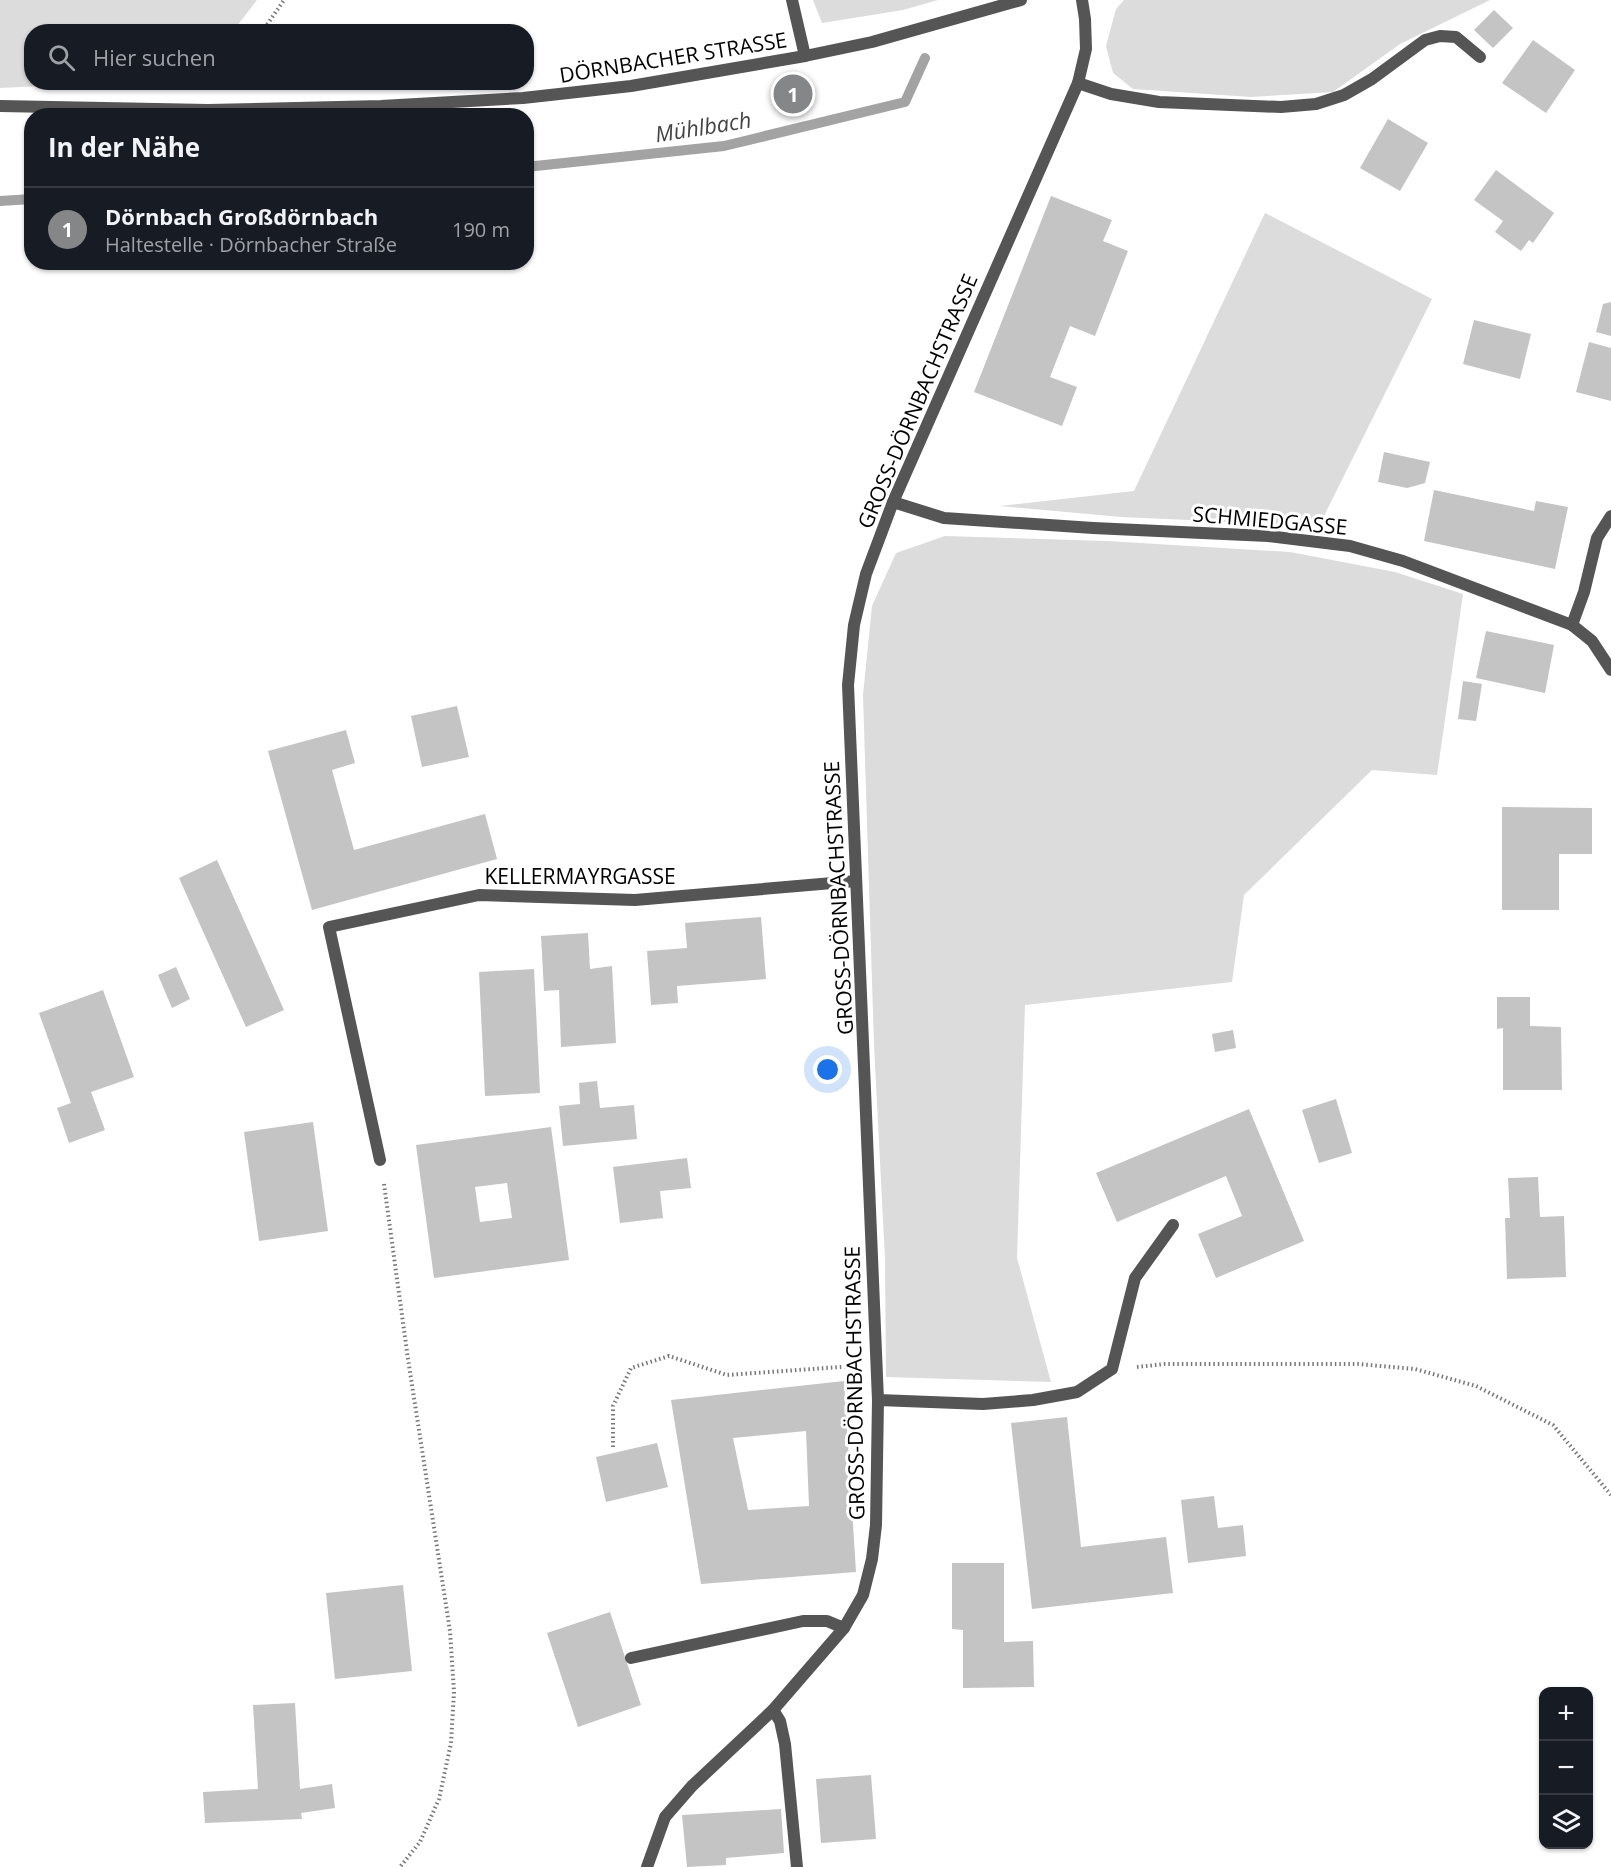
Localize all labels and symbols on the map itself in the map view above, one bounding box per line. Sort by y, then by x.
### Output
street label: DÖRNBACHER STRASSE [557,25,789,89]
pin: 1 [774,72,812,116]
water label: Mühlbach [653,104,753,148]
street label: GROSS-DÖRNBACHSTRASSE [851,269,983,533]
street label: SCHMIEDGASSE [1192,499,1348,541]
street label: GROSS-DÖRNBACHSTRASSE [817,760,859,1036]
street label: KELLERMAYRGASSE [484,862,676,890]
your location [813,1055,842,1084]
street label: GROSS-DÖRNBACHSTRASSE [838,1246,870,1520]

